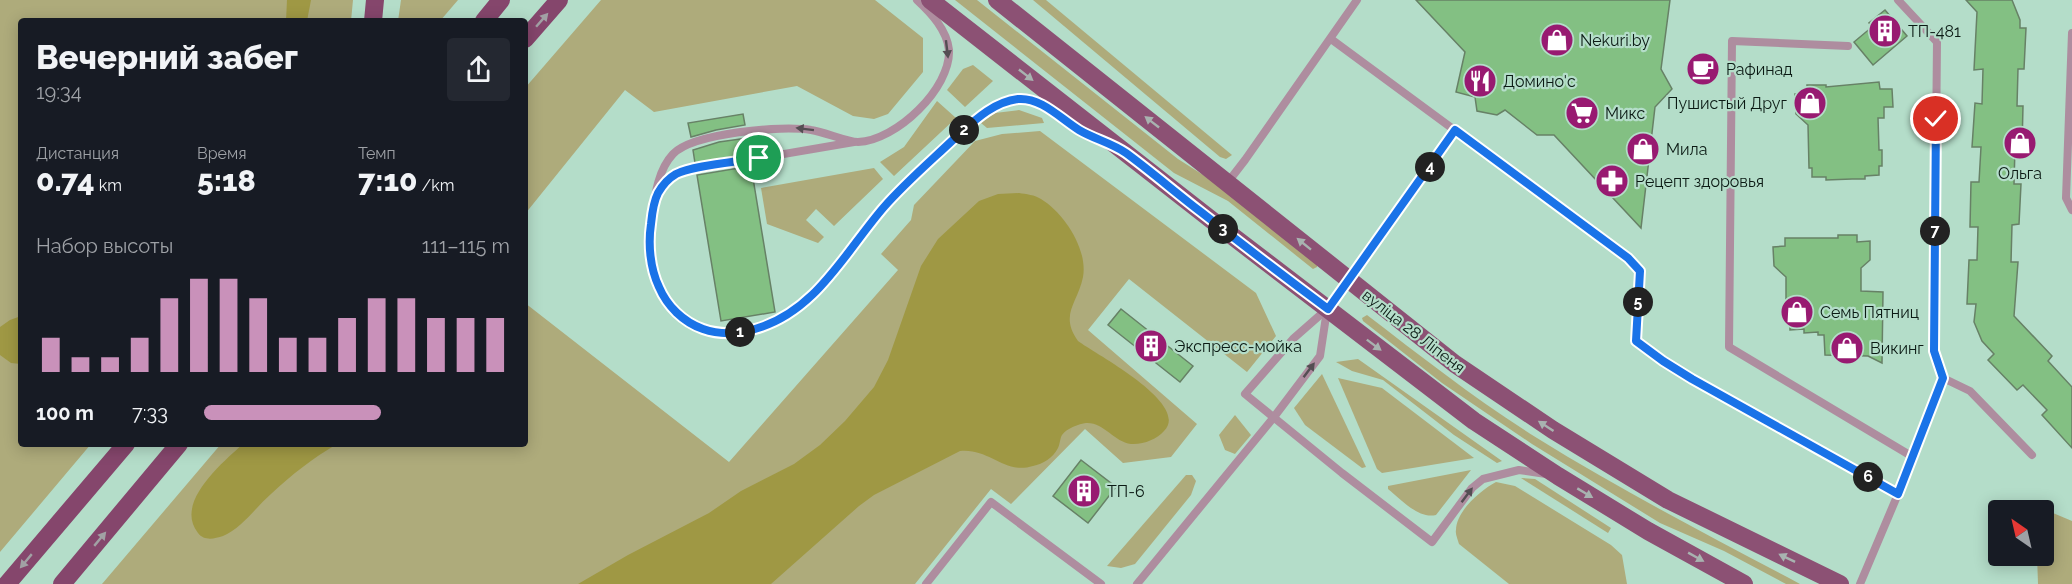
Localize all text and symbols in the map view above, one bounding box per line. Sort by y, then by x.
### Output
one-way arrow [535,12,549,27]
building icon: ТП-481 [1867,13,1903,49]
shop icon: Nekuri.by [1539,22,1575,58]
place label: ТП-481 [1908,22,1961,41]
place label: Nekuri.by [1580,31,1650,50]
text: Вечерний забег [36,38,298,77]
button: share [447,38,510,101]
one-way arrow [942,39,952,58]
cafe icon: Рафинад [1685,51,1721,87]
place label: Рафинад [1726,60,1793,79]
restaurant icon: Домино'c [1462,63,1498,99]
one-way arrow [1018,68,1034,81]
place label: Домино'c [1503,72,1576,91]
text: 19:34 [36,80,82,104]
shop icon: Пушистый Друг [1792,85,1828,121]
pin [1910,93,1961,144]
place label: Пушистый Друг [1667,94,1788,113]
supermarket icon: Микс [1564,95,1600,131]
icon: check [1919,102,1952,135]
place label: Микс [1605,104,1645,123]
pin: 2 [949,115,979,145]
one-way arrow [1144,117,1159,129]
text: 2 [959,120,969,139]
one-way arrow [795,124,814,134]
shop icon: Ольга [2002,125,2038,161]
shop icon: Мила [1625,131,1661,167]
pin [733,132,784,183]
place label: Мила [1666,140,1707,159]
icon: arrive [742,141,775,174]
text: Дистанция [36,144,119,163]
text: Время [197,144,246,163]
text: Темп [358,144,396,163]
pin: 4 [1415,152,1445,182]
text: 4 [1425,157,1435,176]
text: 0.74 [36,163,95,198]
text: 5:18 [197,163,256,198]
text: 7:10 [358,163,417,198]
pharmacy icon: Рецепт здоровья [1594,163,1630,199]
place label: Ольга [1998,164,2042,183]
place label: Рецепт здоровья [1635,172,1764,191]
text: km [95,176,122,195]
text: /km [417,176,454,195]
pin: 3 [1208,214,1238,244]
pin: 7 [1920,216,1950,246]
text: 3 [1219,219,1227,238]
text: 7 [1931,221,1939,240]
text: Набор высоты [36,234,173,258]
text: 111–115 m [422,234,510,258]
one-way arrow [1296,237,1312,250]
street label: вуліца 28 Ліпеня [1359,285,1469,377]
pin: 5 [1623,287,1653,317]
text: 5 [1634,292,1642,311]
shop icon: Семь Пятниц [1779,294,1815,330]
place label: Семь Пятниц [1820,303,1919,322]
pin: 1 [725,317,755,347]
text: 1 [736,322,744,341]
building icon: Экспресс-мойка [1133,328,1169,364]
shop icon: Викинг [1829,330,1865,366]
place label: Экспресс-мойка [1174,337,1302,356]
one-way arrow [1366,338,1382,351]
place label: Викинг [1870,339,1924,358]
one-way arrow [1303,363,1315,379]
text: 100 m [36,401,94,425]
text: 7:33 [132,401,168,425]
one-way arrow [1539,420,1555,432]
pin: 6 [1853,462,1883,492]
text: 6 [1863,467,1873,486]
building icon: ТП-6 [1066,473,1102,509]
place label: ТП-6 [1107,482,1145,501]
one-way arrow [1577,487,1593,498]
one-way arrow [1460,488,1472,503]
north arrow [1988,500,2054,566]
map controls [1988,500,2054,566]
one-way arrow [93,531,106,547]
one-way arrow [1688,552,1704,563]
one-way arrow [20,553,33,569]
one-way arrow [1779,554,1796,563]

